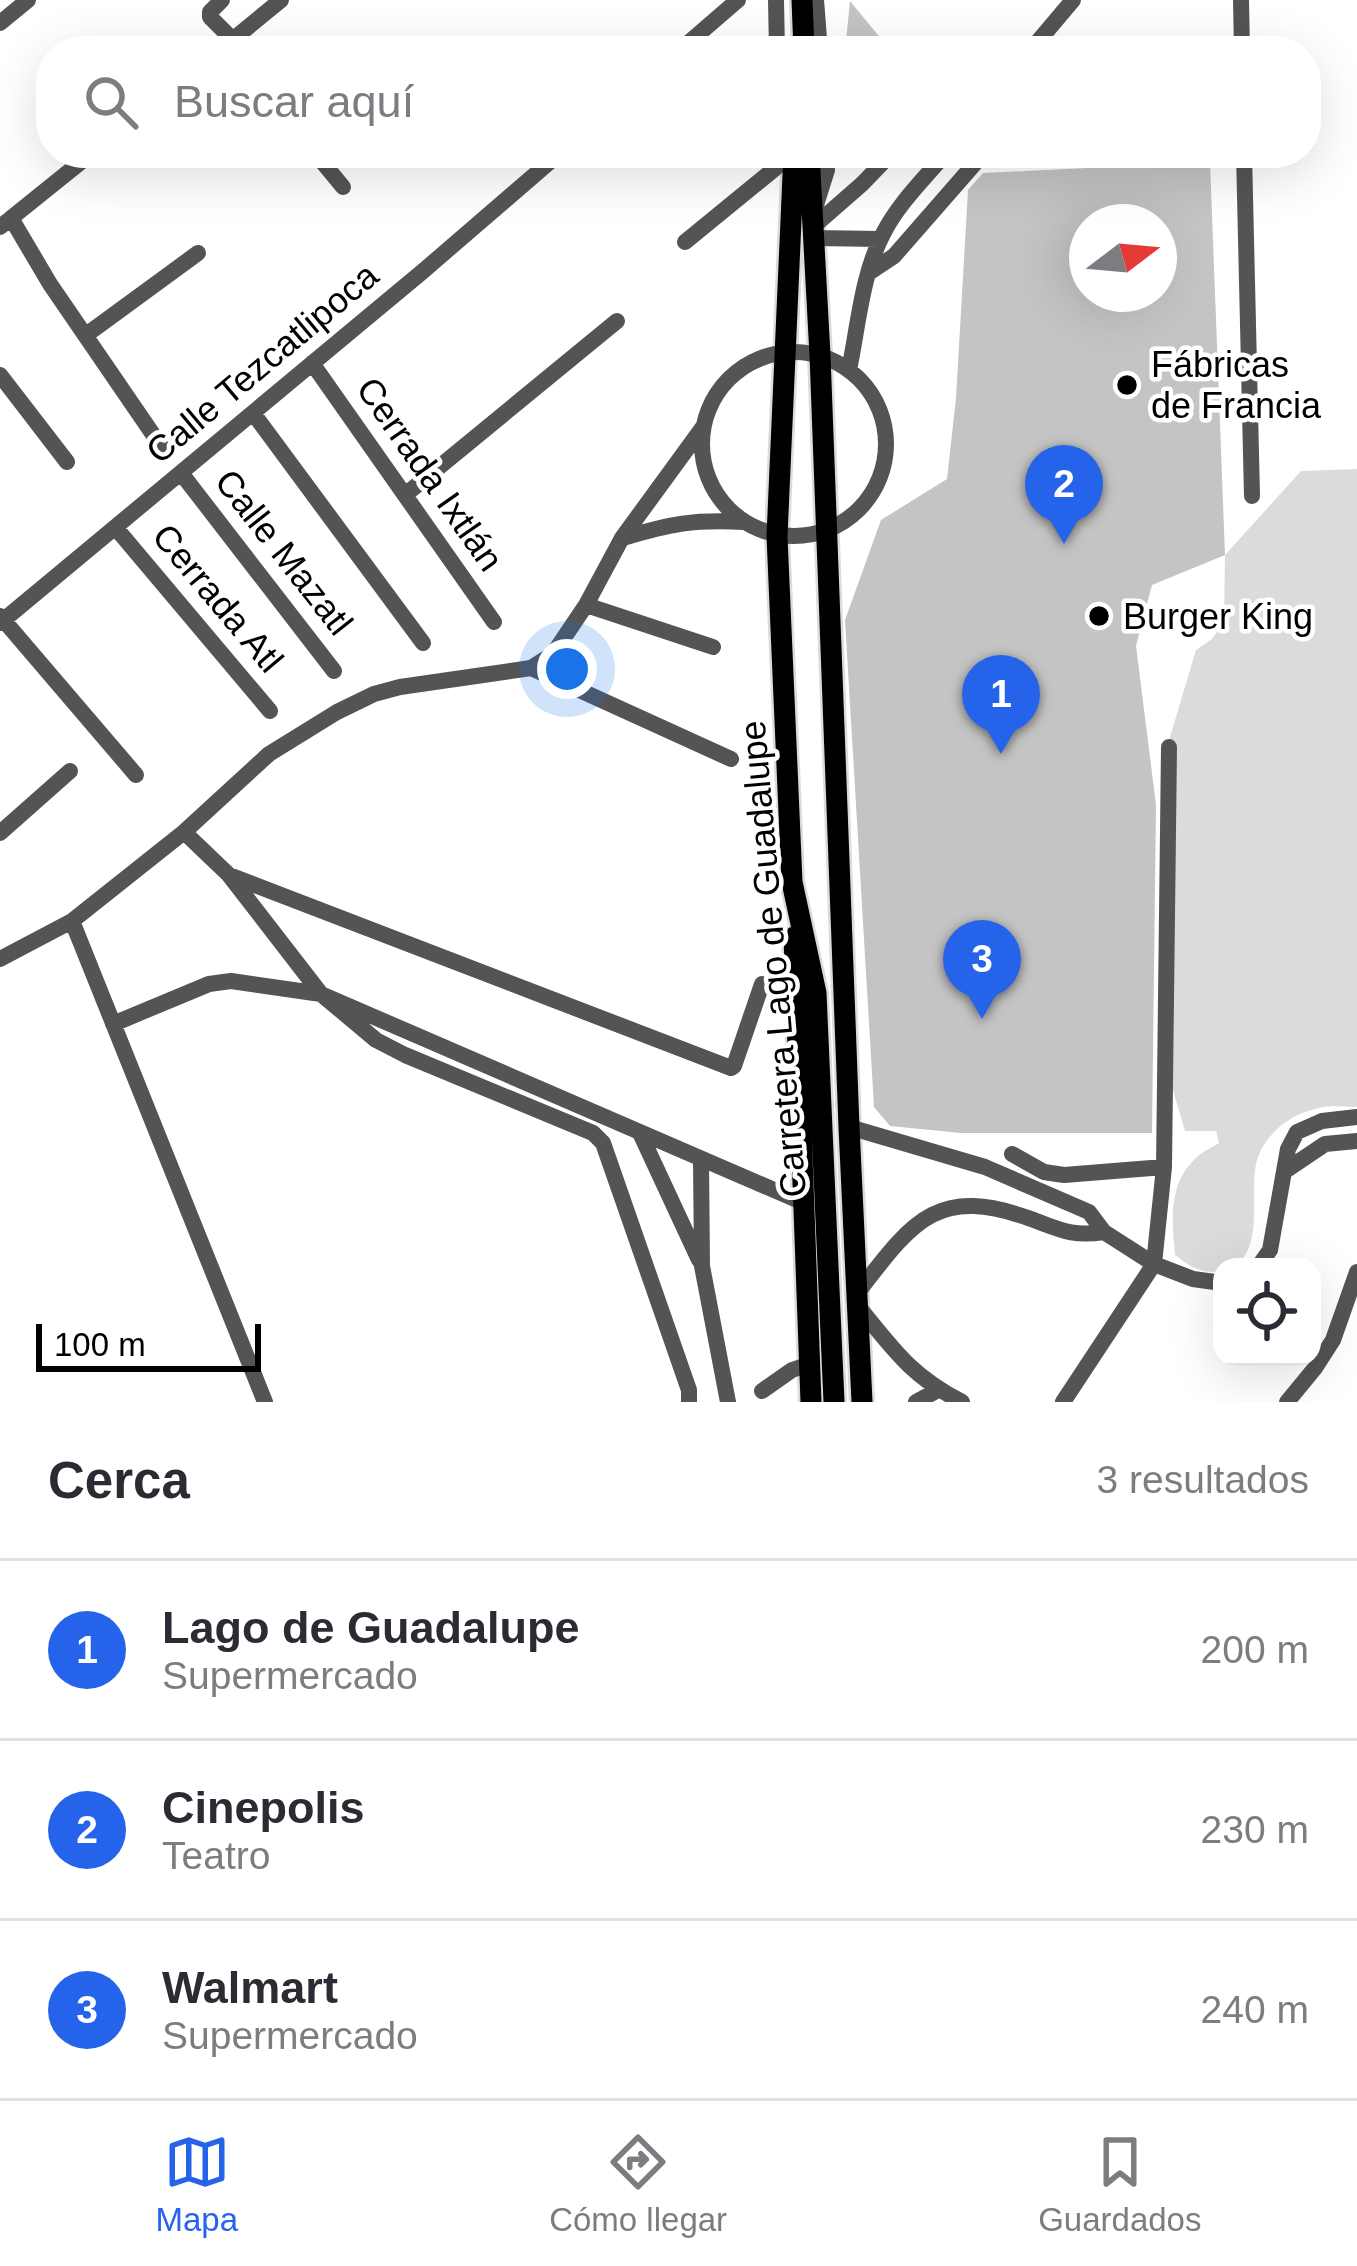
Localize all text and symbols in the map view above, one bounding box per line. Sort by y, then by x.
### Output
search box [36,36,1321,168]
icon: search [78,69,144,135]
text: Buscar aquí [174,76,414,127]
north arrow [1069,204,1177,312]
street label: Calle Tezcatlipoca [138,254,387,472]
place label: Fábricas de Francia [1151,344,1322,426]
street label: Cerrada Ixtlán [348,370,512,578]
marker: Fábricas de Francia [1114,372,1140,398]
pin: 2 [1025,445,1103,544]
street label: Calle Mazatl [207,461,361,643]
street label: Cerrada Atl [144,516,292,680]
place label: Burger King [1123,596,1313,637]
marker: Burger King [1086,603,1112,629]
your location [537,639,597,699]
pin: 1 [962,655,1040,754]
street label: Carretera Lago de Guadalupe [732,719,814,1199]
pin: 3 [943,920,1021,1019]
map controls [1213,1258,1321,1366]
button: locate [1213,1258,1321,1366]
scale bar [36,1318,261,1371]
text: 100 m [54,1326,146,1363]
text: Cerca [48,1452,190,1509]
text: 3 resultados [1097,1458,1309,1501]
text: Lago de Guadalupe [162,1602,580,1653]
text: 1 [76,1628,98,1671]
text: 200 m [1201,1628,1309,1671]
text: Supermercado [162,1654,418,1697]
text: Cinepolis [162,1782,365,1833]
text: 2 [76,1808,98,1851]
text: 230 m [1201,1808,1309,1851]
text: Teatro [162,1834,270,1877]
text: Walmart [162,1962,338,2013]
text: 3 [76,1988,98,2031]
text: 240 m [1201,1988,1309,2031]
text: Supermercado [162,2014,418,2057]
tab: Mapa [156,2129,238,2239]
tab: Cómo llegar [549,2129,727,2239]
tab: Guardados [1038,2129,1201,2239]

